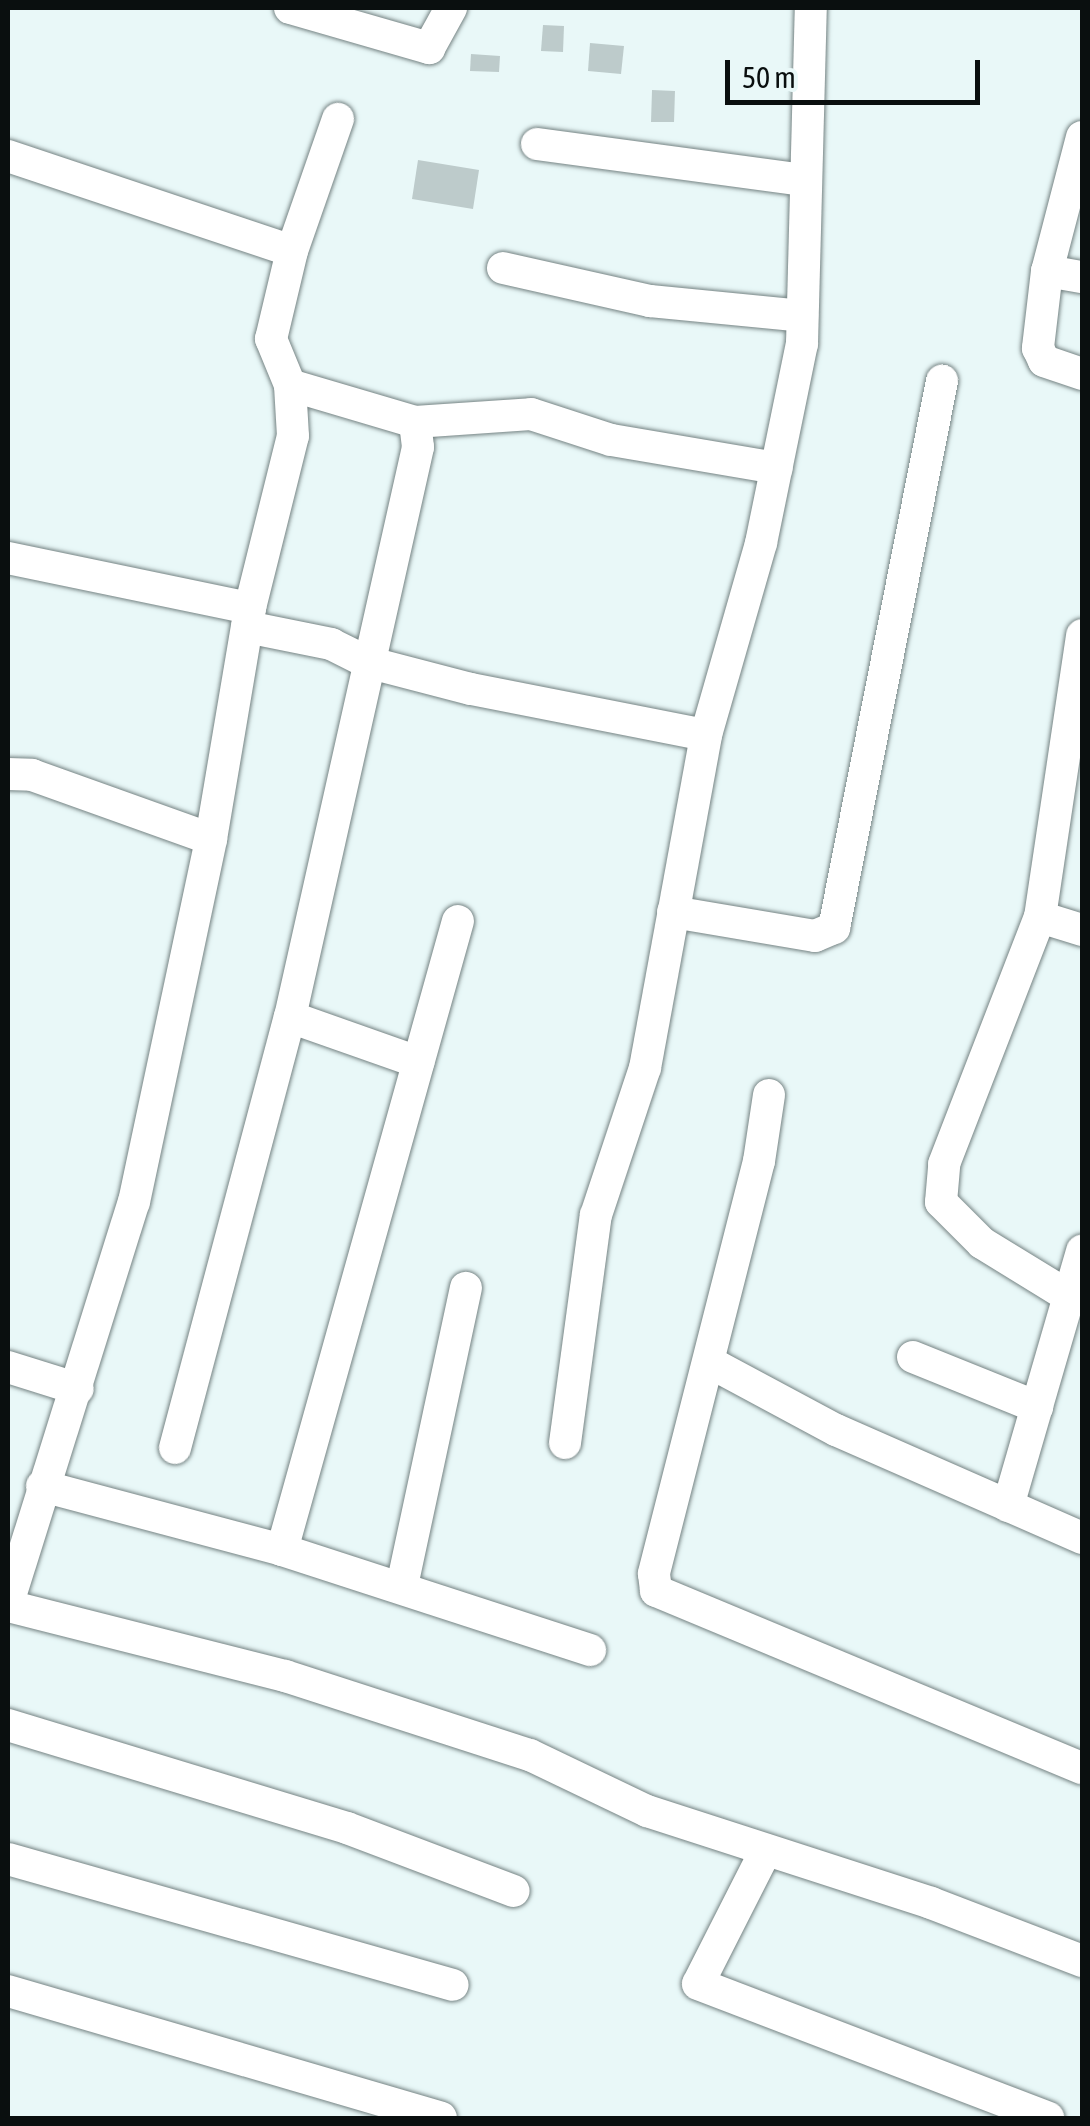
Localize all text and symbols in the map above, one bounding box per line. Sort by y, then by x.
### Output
scale bar [730,40,985,102]
text: 50 m [742,60,796,94]

